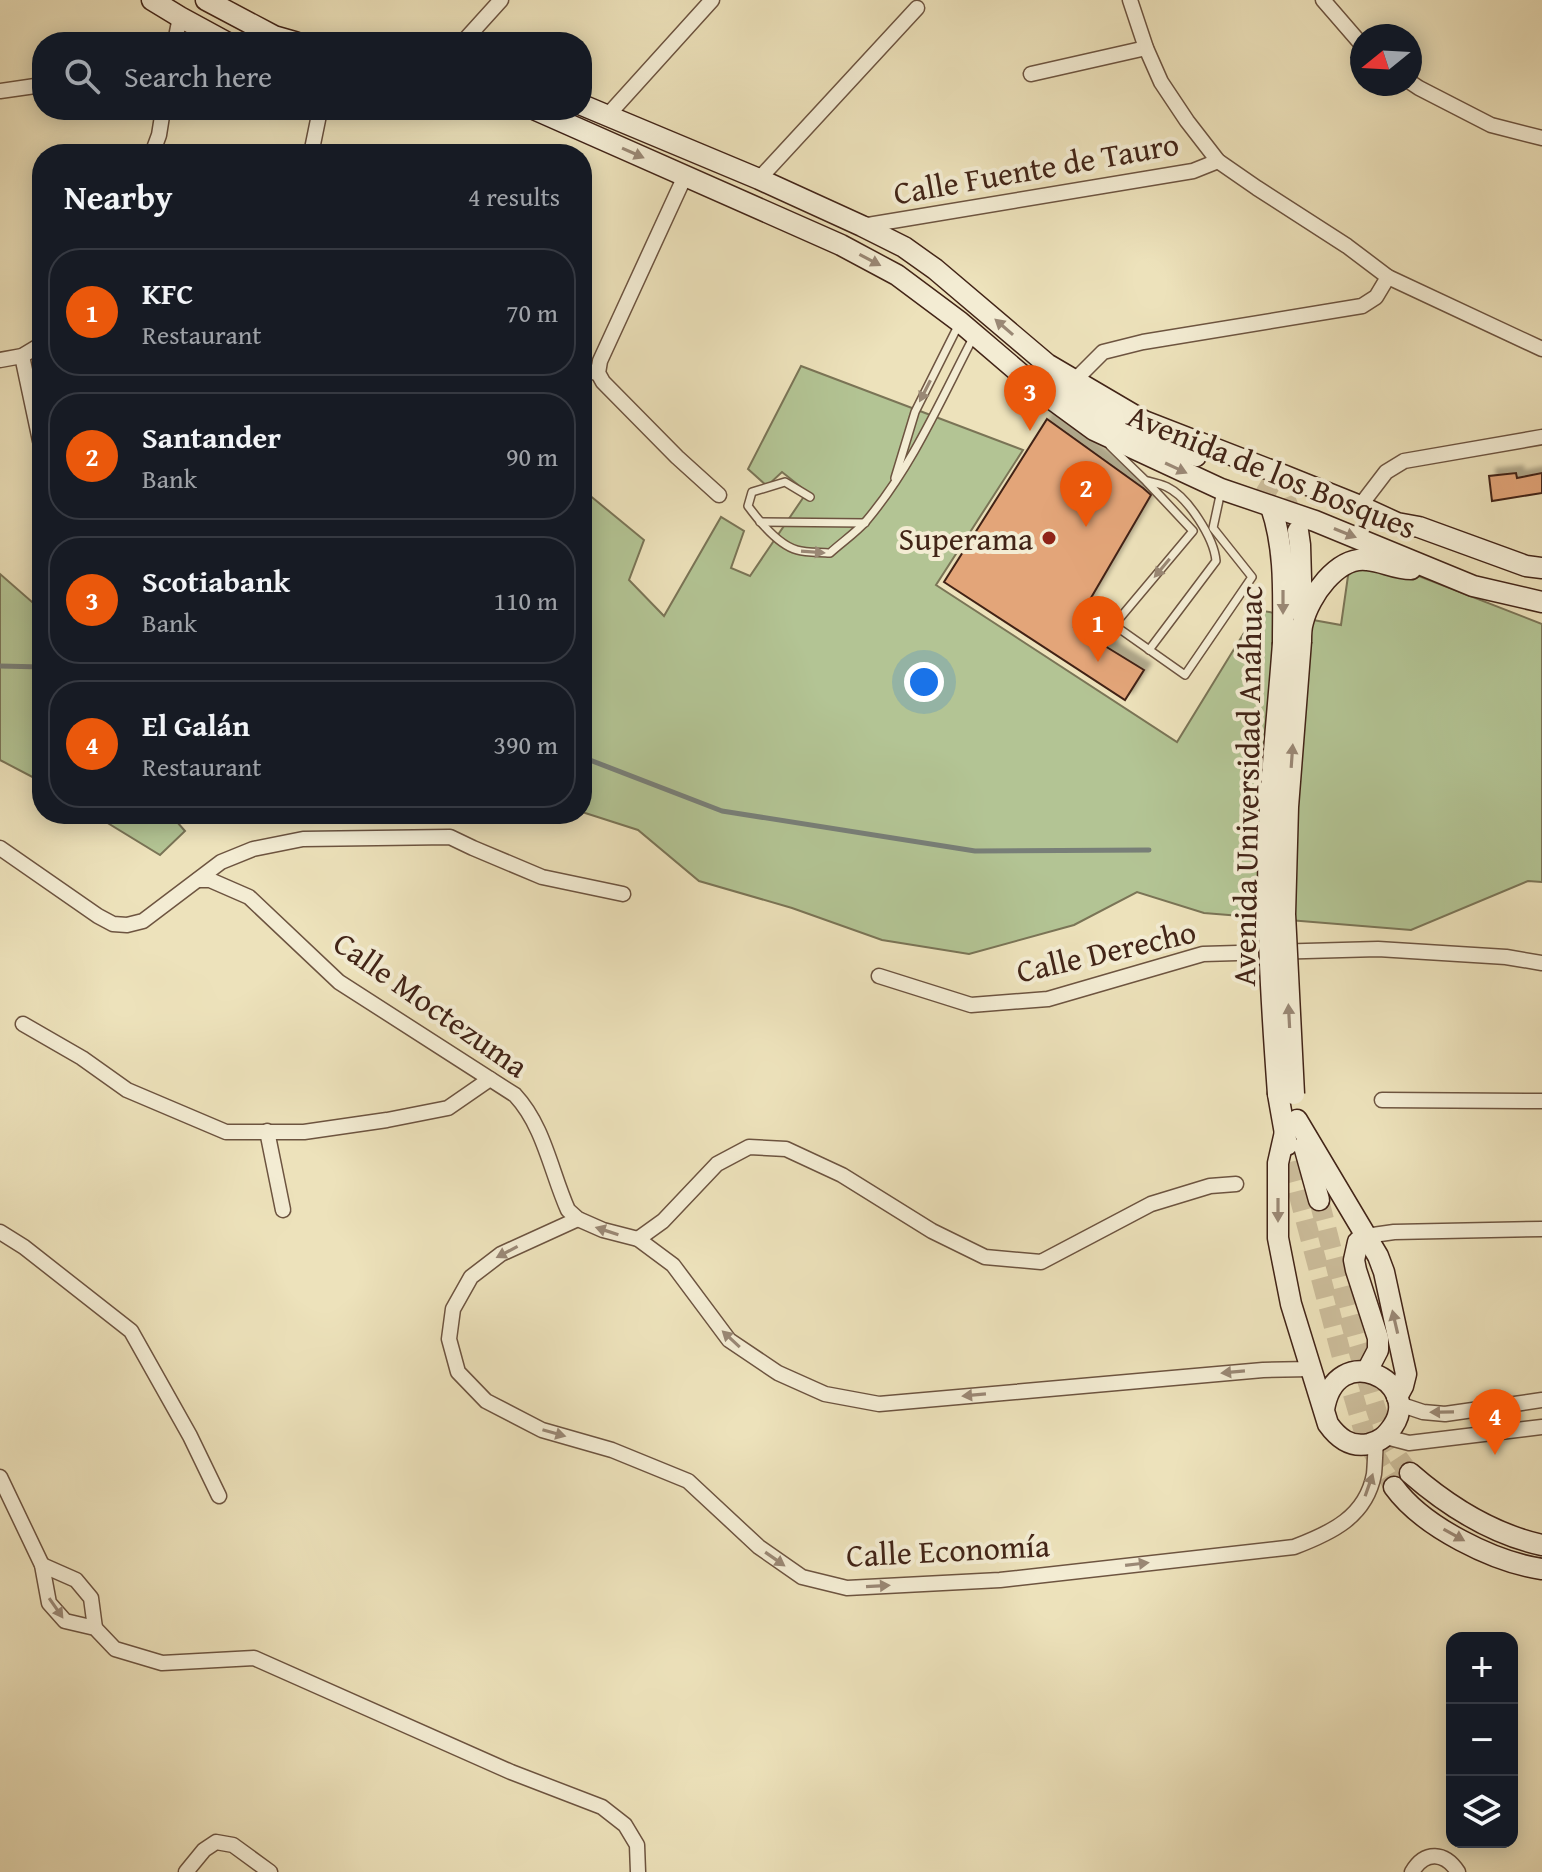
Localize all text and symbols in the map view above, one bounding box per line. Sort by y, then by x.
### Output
north arrow [1350,24,1422,96]
search box [32,32,592,120]
icon: search [60,54,104,98]
text: Search here [124,54,272,98]
street label: Calle Fuente de Tauro [890,120,1182,216]
one-way arrow [622,146,645,159]
text: Nearby [64,172,173,221]
text: 4 results [468,177,560,216]
one-way arrow [859,253,881,267]
text: KFC [142,271,193,315]
text: 1 [85,293,99,332]
text: 70 m [506,293,558,332]
text: Restaurant [142,315,262,354]
one-way arrow [994,319,1014,336]
pin: 3 [1004,365,1056,431]
one-way arrow [918,380,932,403]
street label: Avenida de los Bosques [1121,392,1423,550]
text: Santander [142,415,281,459]
text: 2 [85,437,99,476]
text: 90 m [506,437,558,476]
text: Bank [142,459,197,498]
pin: 2 [1060,461,1112,527]
one-way arrow [1164,461,1188,475]
place label: Superama [899,515,1033,562]
one-way arrow [1333,527,1357,540]
marker: Superama [1040,529,1058,547]
one-way arrow [801,546,826,559]
one-way arrow [1154,558,1171,578]
text: Scotiabank [142,559,290,603]
text: 3 [85,581,99,620]
text: 110 m [493,581,558,620]
street label: Avenida Universidad Anáhuac [1220,585,1274,987]
one-way arrow [1277,590,1289,615]
pin: 1 [1072,596,1124,662]
text: Bank [142,603,197,642]
your location [904,662,944,702]
text: El Galán [142,703,250,747]
text: 4 [85,725,99,764]
text: 390 m [493,725,558,764]
one-way arrow [1286,743,1299,768]
text: Restaurant [142,747,262,786]
street label: Calle Derecho [1012,908,1200,994]
street label: Calle Moctezuma [324,919,538,1089]
one-way arrow [1283,1003,1296,1028]
one-way arrow [1272,1198,1284,1223]
one-way arrow [595,1224,619,1236]
one-way arrow [496,1245,518,1259]
one-way arrow [1389,1309,1401,1334]
one-way arrow [722,1330,741,1348]
one-way arrow [1220,1366,1245,1379]
one-way arrow [961,1389,986,1402]
pin: 4 [1469,1389,1521,1455]
one-way arrow [1429,1406,1454,1419]
one-way arrow [542,1427,566,1440]
one-way arrow [1364,1473,1376,1497]
street label: Calle Economía [845,1521,1051,1579]
one-way arrow [1443,1528,1465,1542]
one-way arrow [765,1551,786,1566]
one-way arrow [1125,1557,1150,1570]
one-way arrow [866,1580,891,1593]
one-way arrow [48,1597,64,1619]
map controls [1446,1632,1518,1848]
button: + [1446,1632,1518,1704]
button: − [1446,1704,1518,1776]
button: layers [1446,1776,1518,1848]

